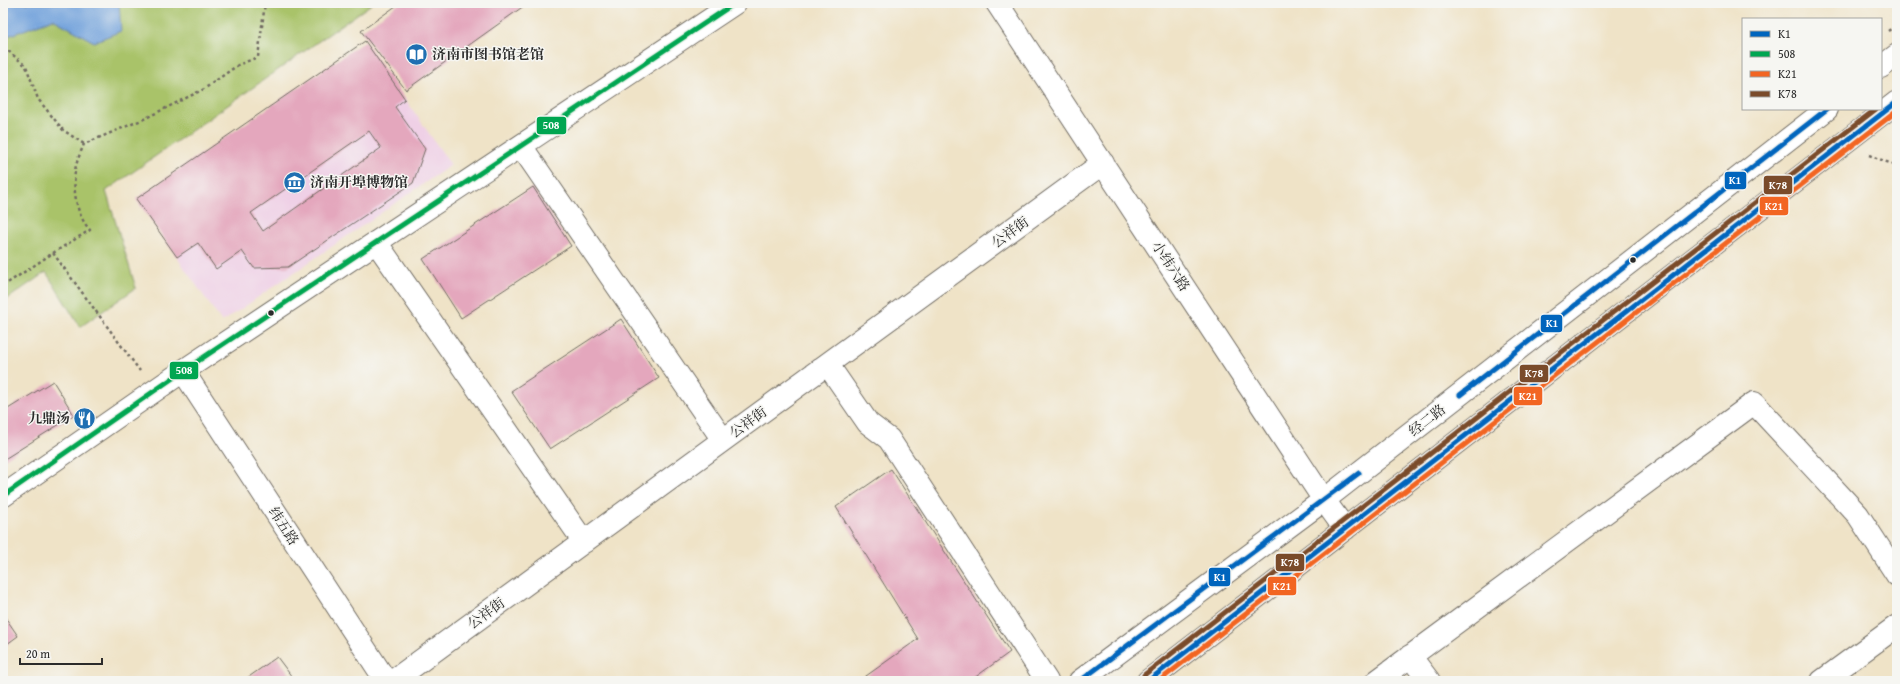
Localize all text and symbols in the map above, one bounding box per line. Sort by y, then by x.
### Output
legend [1742,18,1882,110]
text: K1 [1778,25,1791,42]
library icon: 济南市图书馆老馆 [404,41,430,67]
place label: 济南市图书馆老馆 [432,44,544,64]
text: 508 [1778,45,1796,62]
text: K21 [1778,65,1797,82]
text: K78 [1778,85,1797,102]
line badge: 508 [536,116,567,135]
text: 508 [542,117,560,133]
museum icon: 济南开埠博物馆 [281,169,307,195]
line badge: K1 [1724,171,1747,190]
place label: 济南开埠博物馆 [310,172,408,192]
text: K1 [1729,172,1742,188]
line badge: K78 [1763,175,1793,195]
text: K78 [1769,177,1787,193]
line badge: K21 [1759,196,1789,216]
text: K21 [1765,198,1783,214]
street label: 公祥街 [987,212,1033,252]
street label: 小纬六路 [1147,237,1195,295]
unlabelled marker [1628,255,1638,265]
unlabelled marker [266,308,276,318]
line badge: K1 [1540,314,1563,333]
text: K1 [1546,315,1559,331]
line badge: 508 [169,361,199,380]
text: 508 [175,362,193,378]
line badge: K78 [1519,364,1549,383]
text: K78 [1525,365,1543,381]
line badge: K21 [1513,386,1543,406]
text: K21 [1519,388,1537,404]
street label: 经二路 [1404,399,1450,441]
street label: 公祥街 [725,402,771,442]
restaurant icon: 九鼎汤 [72,405,98,431]
place label: 九鼎汤 [28,408,70,428]
street label: 纬五路 [264,503,304,549]
line badge: K78 [1275,553,1305,572]
text: K78 [1281,554,1299,570]
line badge: K1 [1208,567,1231,587]
text: K1 [1214,569,1227,585]
line badge: K21 [1267,576,1297,596]
text: K21 [1273,578,1291,594]
street label: 公祥街 [463,593,509,633]
scale bar [20,640,102,666]
text: 20 m [26,645,50,662]

